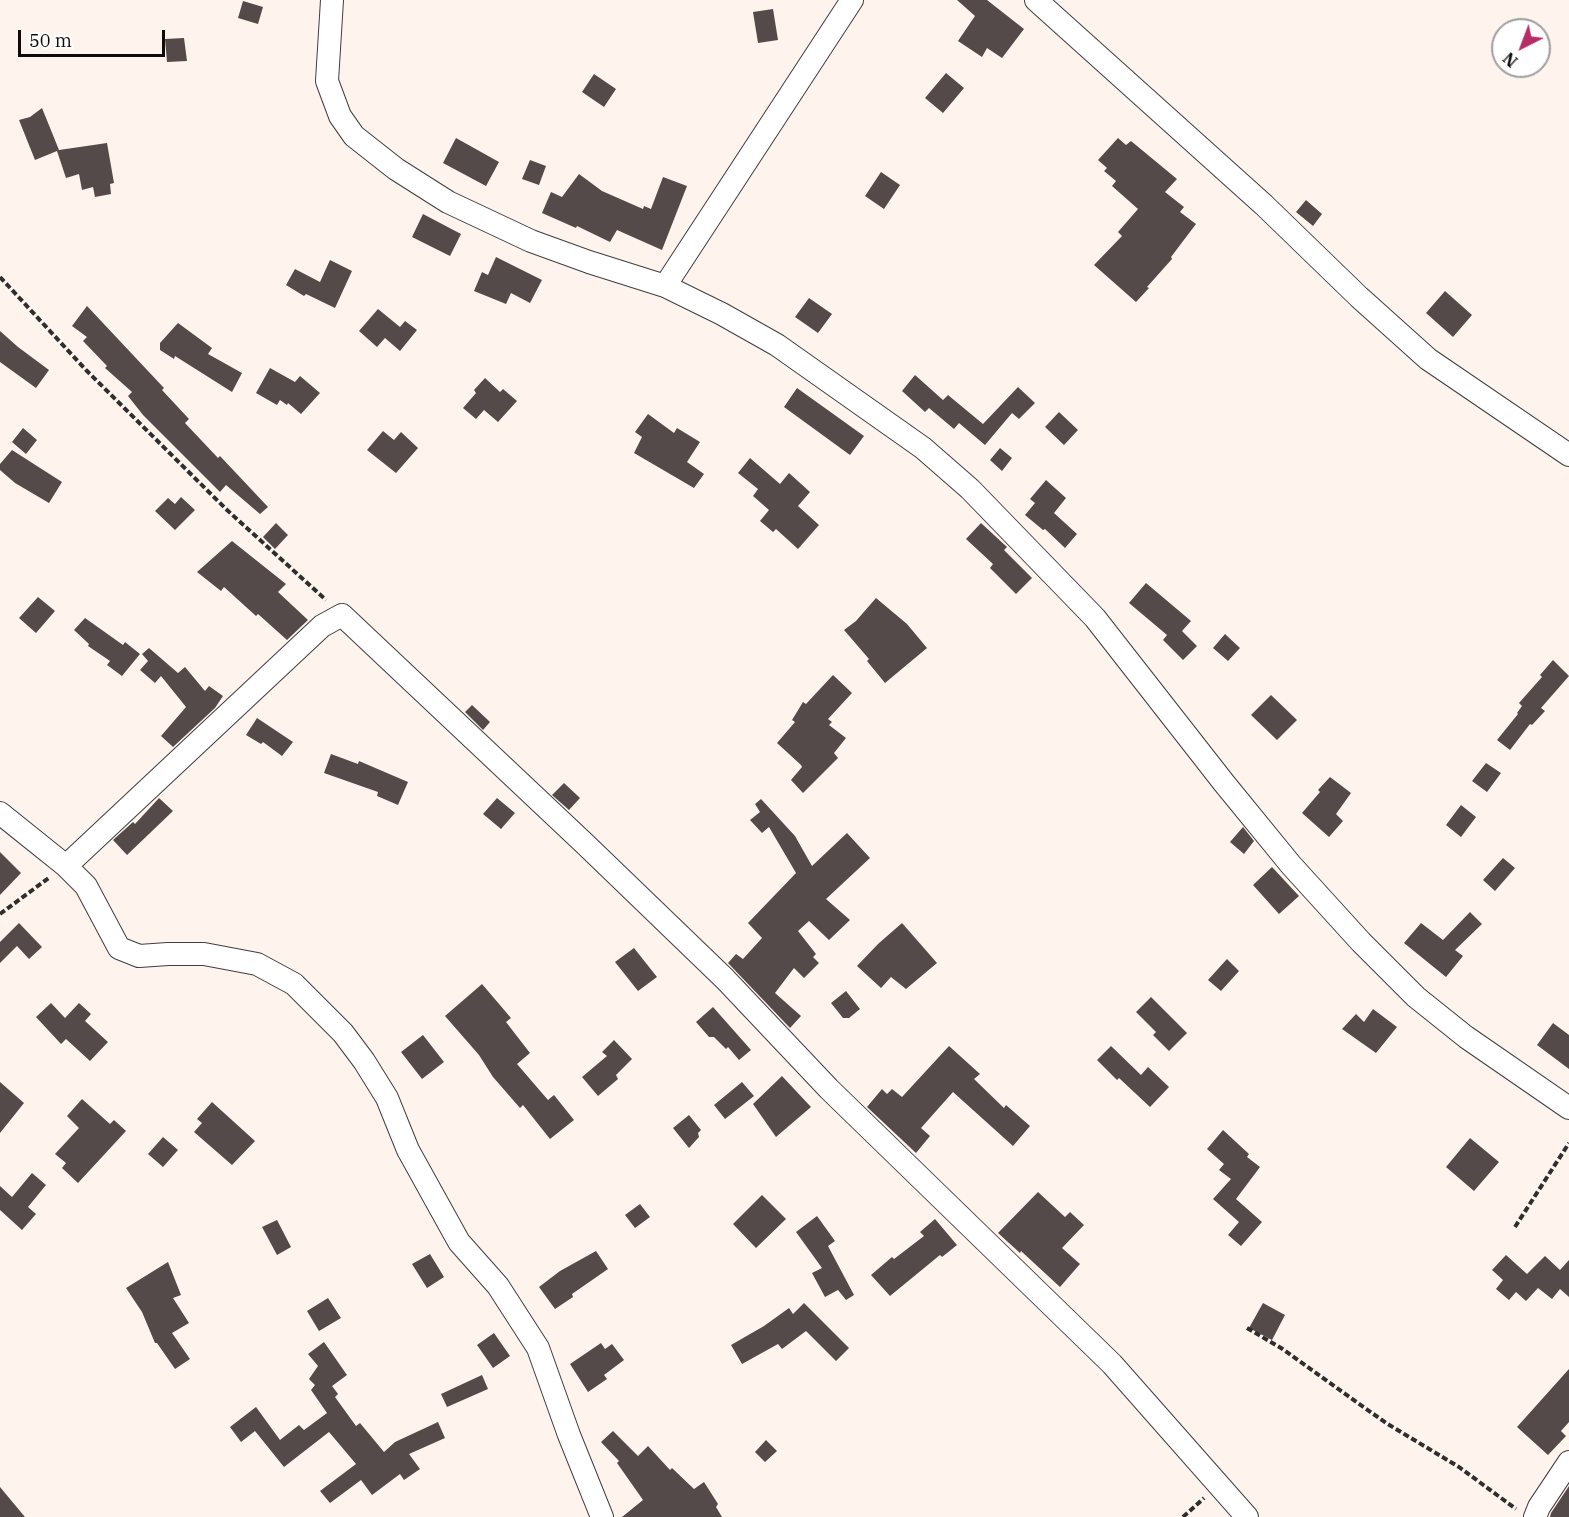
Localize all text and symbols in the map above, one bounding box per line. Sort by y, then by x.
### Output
scale bar [21,18,168,56]
north arrow [1491,18,1551,78]
text: 50 m [29,29,72,52]
text: N [1499,48,1522,72]

